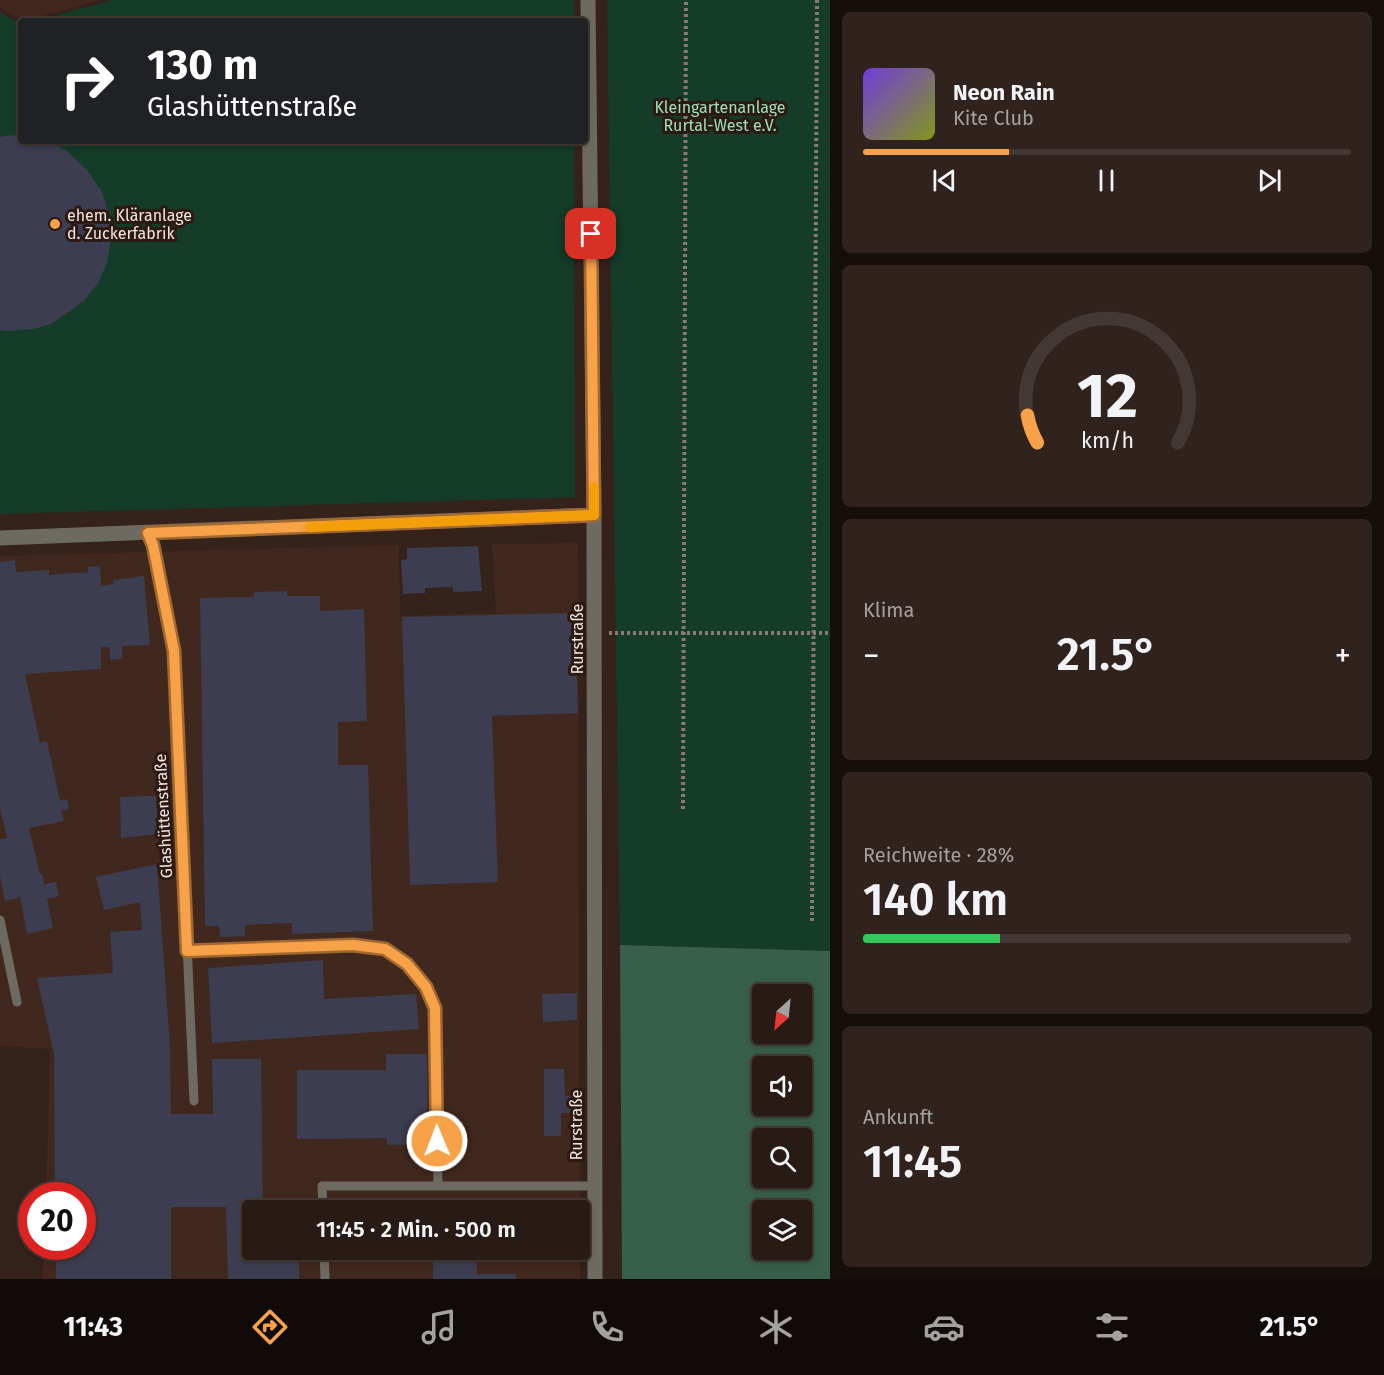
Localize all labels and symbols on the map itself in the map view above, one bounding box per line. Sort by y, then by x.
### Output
park label: Kleingartenanlage Rurtal-West e.V. [654,98,786,135]
place label: ehem. Kläranlage d. Zuckerfabrik [67,206,192,243]
pin [565,208,616,259]
marker: ehem. Kläranlage d. Zuckerfabrik [48,217,62,231]
street label: Rurstraße [568,604,587,674]
street label: Glashüttenstraße [151,753,176,879]
north arrow [752,984,812,1044]
street label: Rurstraße [567,1090,586,1160]
position arrow [405,1109,469,1173]
speed limit sign: 20 [18,1182,96,1260]

